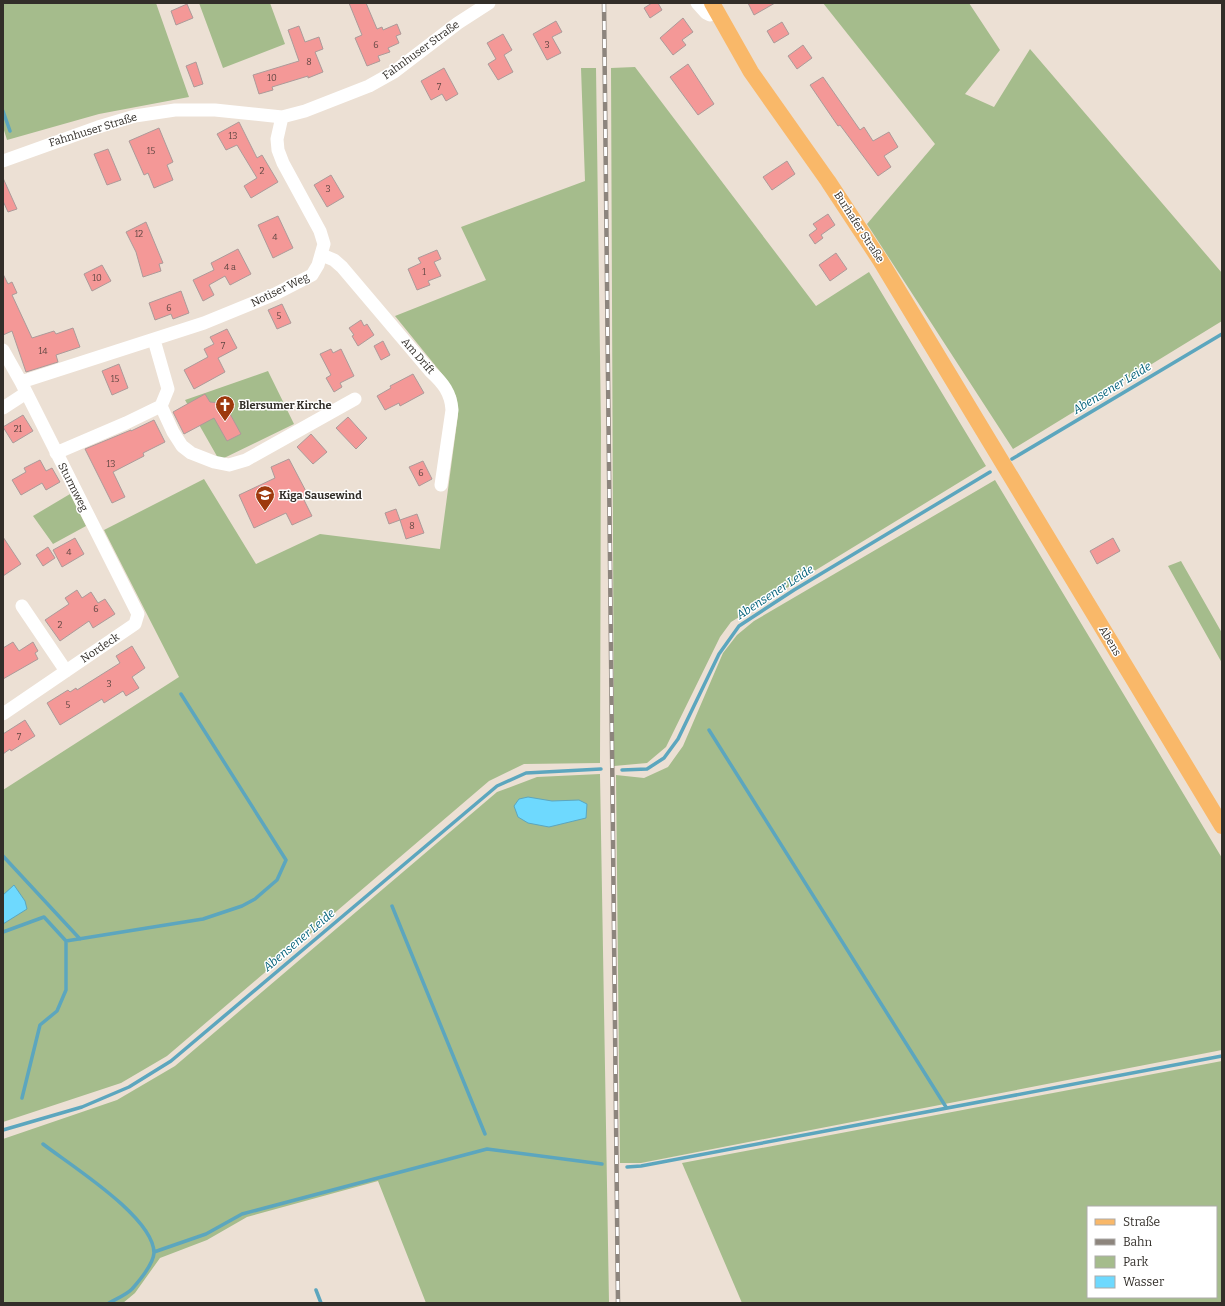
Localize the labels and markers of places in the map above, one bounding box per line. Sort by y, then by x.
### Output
church icon: Blersumer Kirche [214,394,236,422]
place label: Blersumer Kirche [239,399,332,412]
school or university icon: Kiga Sausewind [254,484,276,512]
place label: Kiga Sausewind [279,489,362,502]

